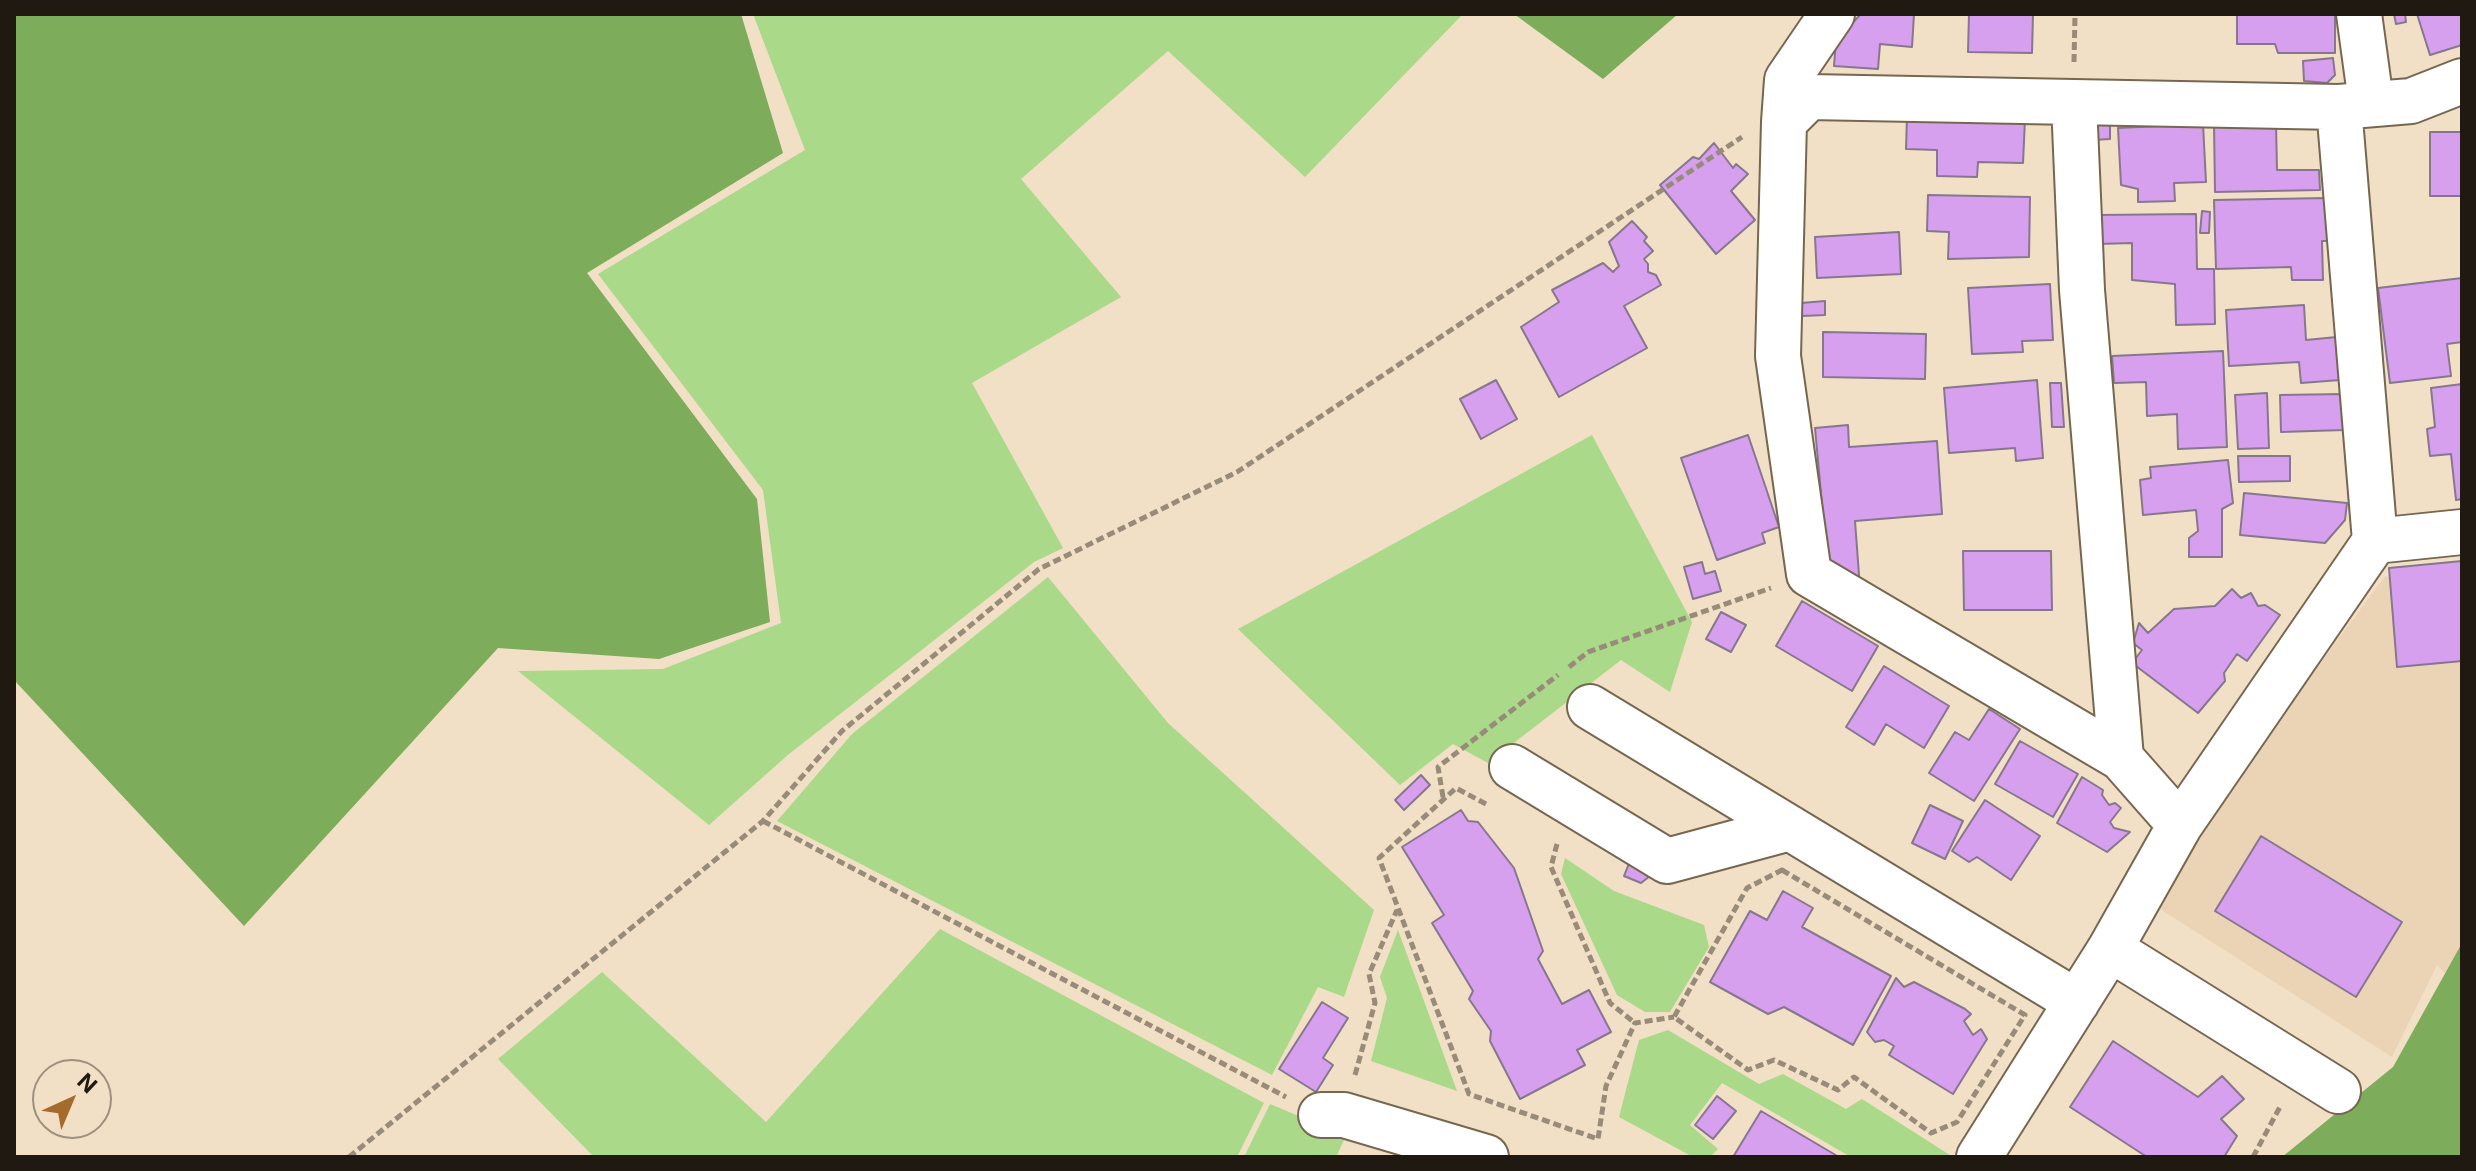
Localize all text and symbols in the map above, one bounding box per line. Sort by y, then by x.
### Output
north arrow [32,1059,112,1139]
text: N [72,1068,102,1098]

